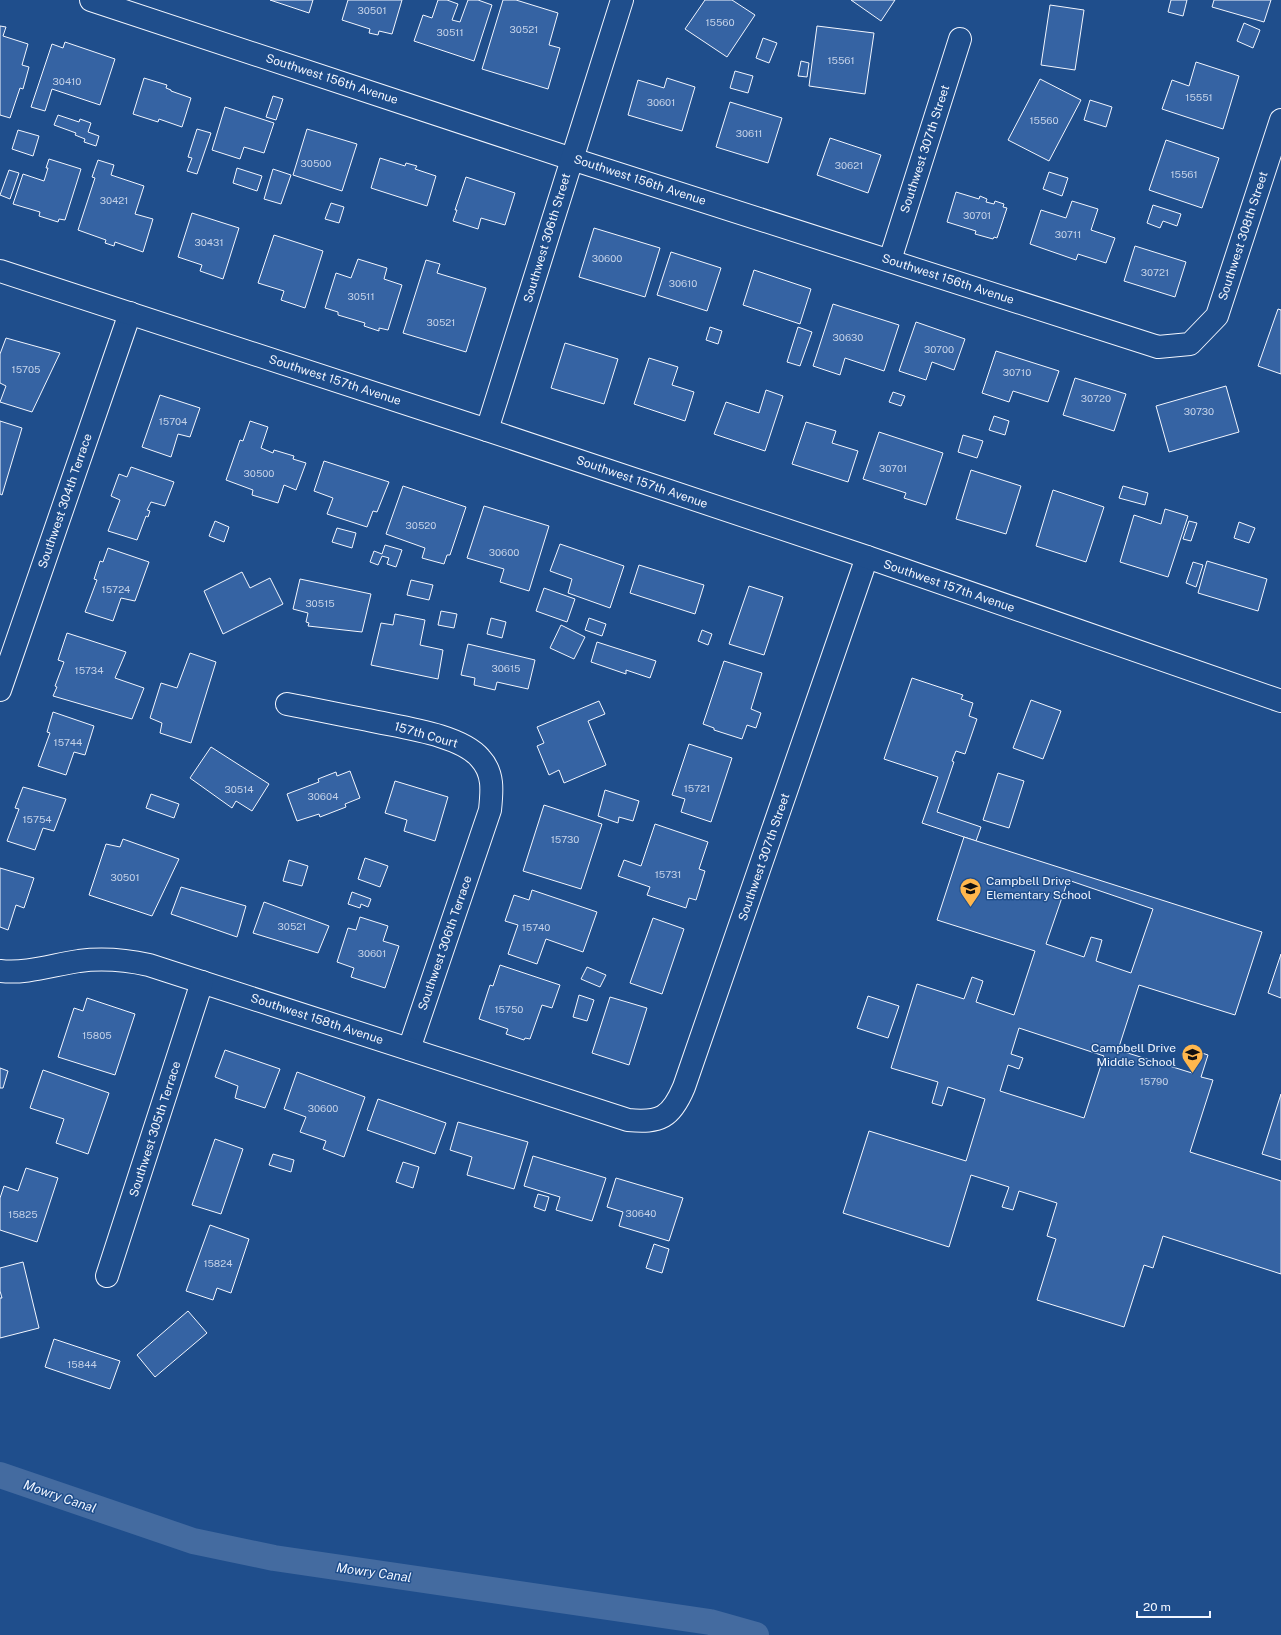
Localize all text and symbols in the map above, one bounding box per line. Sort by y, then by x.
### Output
house number: 30501 [358,4,386,16]
house number: 15560 [705,16,735,28]
house number: 30521 [510,23,538,35]
house number: 30511 [437,26,463,38]
street label: Southwest 156th Avenue [264,51,400,107]
house number: 15561 [827,54,855,66]
house number: 30410 [53,75,81,87]
street label: Southwest 307th Street [898,83,952,215]
house number: 15551 [1185,91,1213,103]
house number: 30601 [647,96,675,108]
house number: 15560 [1029,114,1059,126]
house number: 30611 [736,127,762,139]
street label: Southwest 156th Avenue [572,152,708,208]
house number: 30500 [301,157,331,169]
house number: 30621 [835,159,863,171]
house number: 15561 [1170,168,1198,180]
street label: Southwest 308th Street [1216,169,1271,302]
street label: Southwest 306th Street [521,171,573,304]
house number: 30421 [100,194,128,206]
house number: 30701 [963,209,991,221]
house number: 30711 [1055,228,1081,240]
house number: 30431 [195,236,224,248]
street label: Southwest 156th Avenue [880,251,1016,307]
house number: 30600 [592,252,622,264]
house number: 30721 [1141,266,1169,278]
house number: 30610 [669,277,697,289]
house number: 30511 [348,290,374,302]
house number: 30521 [427,316,455,328]
house number: 30630 [833,331,863,343]
house number: 30700 [924,343,954,355]
street label: Southwest 157th Avenue [267,352,403,408]
house number: 15705 [12,363,40,375]
house number: 30710 [1003,366,1031,378]
house number: 30720 [1081,392,1111,404]
house number: 30730 [1184,405,1214,417]
house number: 15704 [159,415,187,427]
street label: Southwest 304th Terrace [35,432,95,570]
street label: Southwest 157th Avenue [574,453,710,511]
house number: 30701 [879,462,907,474]
house number: 30500 [244,467,274,479]
house number: 30520 [406,519,436,531]
house number: 30600 [489,546,519,558]
street label: Southwest 157th Avenue [881,557,1017,615]
house number: 15724 [102,583,130,595]
house number: 30515 [305,597,335,609]
house number: 30615 [492,662,521,674]
house number: 15734 [75,664,103,676]
street label: 157th Court [393,719,460,751]
house number: 15744 [54,736,82,748]
house number: 15721 [684,782,710,794]
house number: 30514 [224,783,254,795]
house number: 30604 [308,790,338,802]
street label: Southwest 307th Street [736,791,793,923]
house number: 15754 [22,813,52,825]
house number: 15730 [551,833,579,845]
house number: 15731 [655,868,681,880]
house number: 30501 [111,871,139,883]
street label: Southwest 306th Terrace [415,874,475,1012]
place label: Campbell Drive Elementary School [986,874,1092,902]
school or university icon: Campbell Drive Elementary School [958,875,984,908]
house number: 30521 [278,920,306,932]
house number: 15740 [522,921,550,933]
house number: 30601 [358,947,386,959]
street label: Southwest 158th Avenue [249,991,385,1047]
house number: 15750 [494,1003,524,1015]
house number: 15805 [82,1029,112,1041]
place label: Campbell Drive Middle School [1091,1041,1176,1069]
school or university icon: Campbell Drive Middle School [1179,1042,1205,1075]
street label: Southwest 305th Terrace [126,1059,184,1199]
house number: 15790 [1140,1075,1168,1087]
house number: 30600 [308,1102,338,1114]
house number: 30640 [626,1207,656,1219]
house number: 15825 [8,1208,38,1220]
house number: 15824 [203,1257,233,1269]
house number: 15844 [67,1358,97,1370]
water label: Mowry Canal [22,1477,98,1516]
water label: Mowry Canal [335,1560,413,1585]
scale bar [1137,1593,1210,1619]
text: 20 m [1143,1600,1171,1614]

